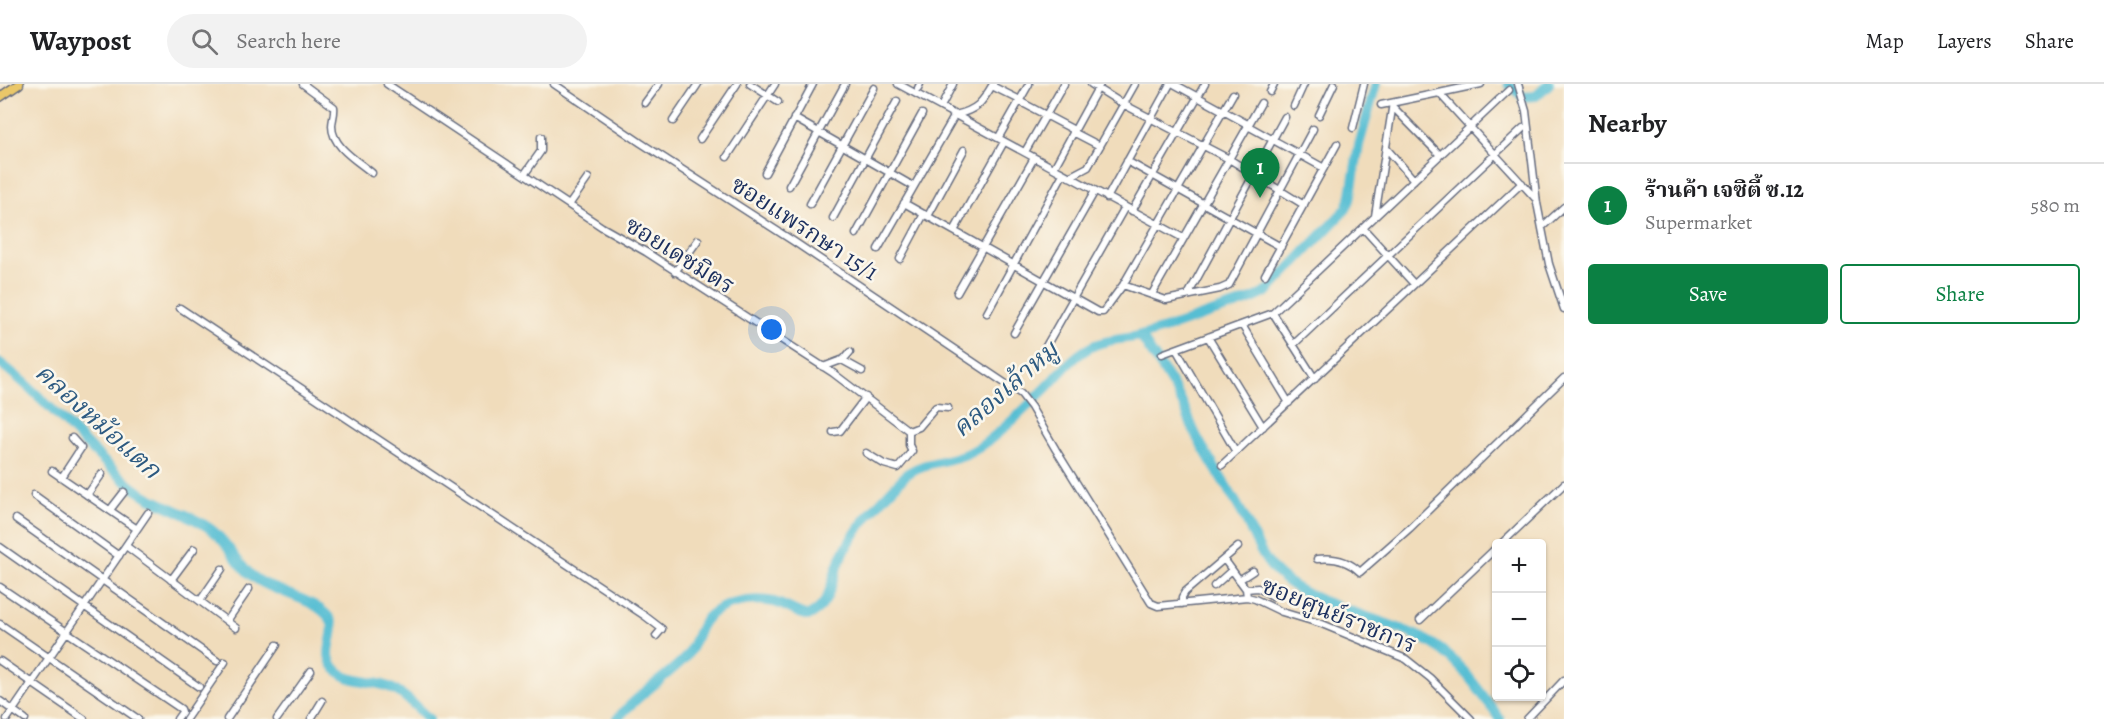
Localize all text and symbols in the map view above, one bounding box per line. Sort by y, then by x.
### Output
search box [167,14,587,68]
text: Waypost [30,22,131,60]
icon: search [188,25,221,58]
text: Search here [236,26,341,56]
text: Map [1865,27,1904,55]
text: Layers [1937,27,1992,55]
text: Share [2025,27,2074,55]
text: Nearby [1588,106,1667,141]
pin: 1 [1240,148,1280,198]
street label: ซอยแพรกษา 15/1 [725,168,885,288]
text: ร้านค้า เจซิตี้ ซ.12 [1645,175,1804,205]
text: 1 [1604,192,1611,219]
text: 580 m [2030,192,2080,219]
street label: ซอยเดชมิตร [619,209,741,301]
text: Supermarket [1645,209,1752,236]
button: Save [1588,264,1828,324]
button: Share [1840,264,2080,324]
your location [757,315,786,344]
water label: คลองเล้าหมู [944,332,1067,445]
water label: คลองหม้อแตก [28,355,169,488]
map controls [1492,539,1546,701]
button: + [1492,539,1546,593]
street label: ซอยศูนย์ราชการ [1257,569,1421,661]
button: − [1492,593,1546,647]
button: locate [1492,647,1546,701]

